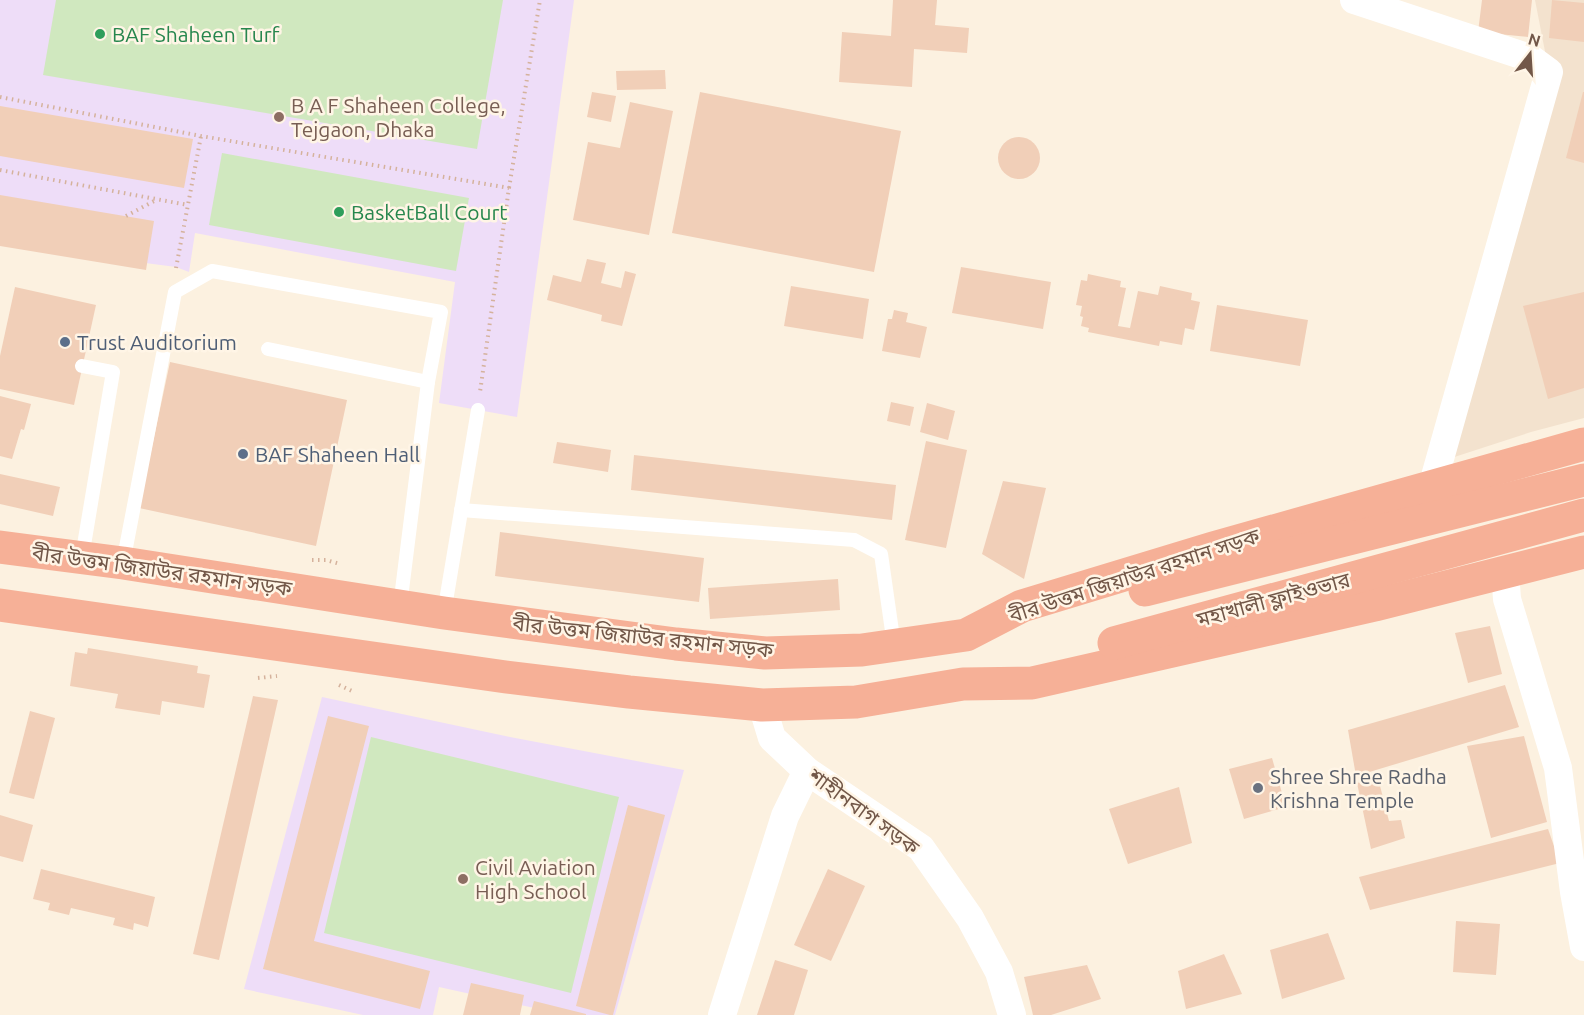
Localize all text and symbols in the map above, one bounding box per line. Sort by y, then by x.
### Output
place label: BAF Shaheen Turf [112,22,281,46]
north arrow [1500,24,1560,84]
marker: BAF Shaheen Turf [93,27,107,41]
text: N [1526,29,1543,50]
place label: B A F Shaheen College, Tejgaon, Dhaka [291,93,506,141]
marker: B A F Shaheen College, Tejgaon, Dhaka [272,110,286,124]
place label: BasketBall Court [351,200,508,224]
marker: BasketBall Court [332,205,346,219]
place label: Trust Auditorium [77,330,237,354]
marker: Trust Auditorium [58,335,72,349]
place label: BAF Shaheen Hall [255,442,420,466]
marker: BAF Shaheen Hall [236,447,250,461]
street label: বীর উত্তম জিয়াউর রহমান সড়ক [1005,523,1263,627]
street label: বীর উত্তম জিয়াউর রহমান সড়ক [29,540,295,600]
street label: মহাখালী ফ্লাইওভার [1193,567,1353,632]
street label: বীর উত্তম জিয়াউর রহমান সড়ক [510,610,776,662]
street label: শাহীনবাগ সড়ক [803,762,925,860]
place label: Shree Shree Radha Krishna Temple [1270,764,1447,812]
marker: Shree Shree Radha Krishna Temple [1251,781,1265,795]
place label: Civil Aviation High School [475,855,596,903]
marker: Civil Aviation High School [456,872,470,886]

